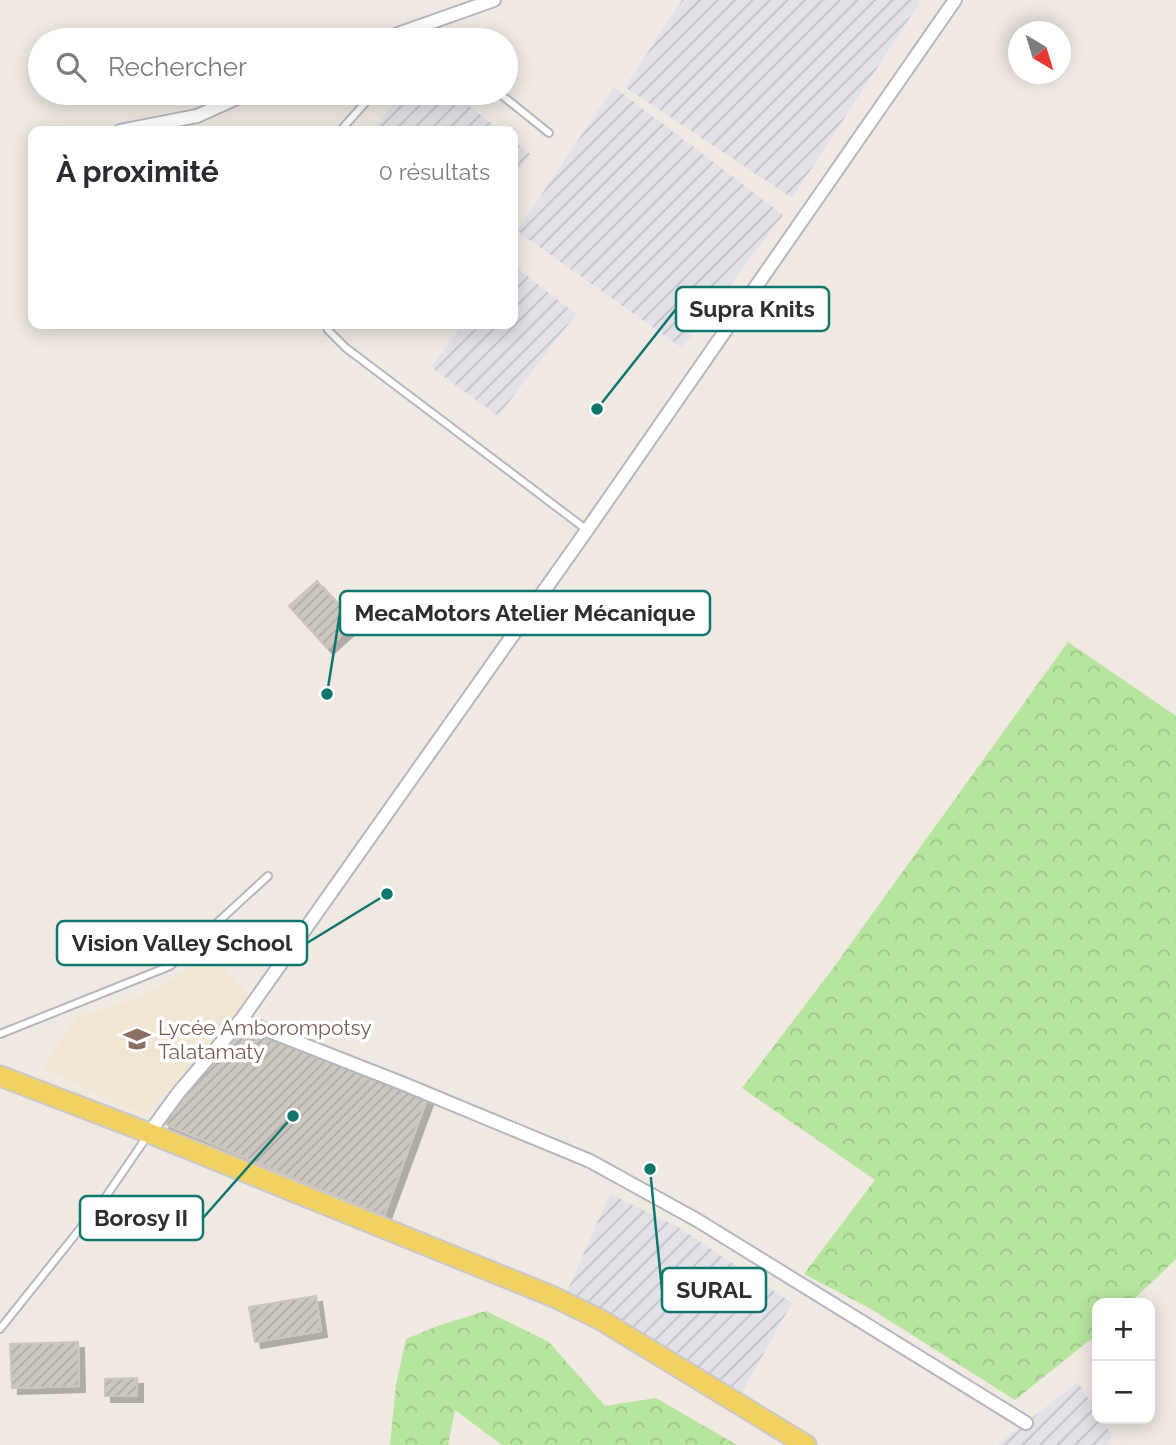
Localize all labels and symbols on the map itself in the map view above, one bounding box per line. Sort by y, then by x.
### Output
north arrow [1008,21,1071,84]
callout: Supra Knits [676,287,829,331]
text: Supra Knits [689,295,815,322]
callout: MecaMotors Atelier Mécanique [340,591,710,635]
text: MecaMotors Atelier Mécanique [355,599,696,626]
callout: Vision Valley School [57,921,307,965]
text: Vision Valley School [72,929,293,956]
place label: Lycée Amborompotsy Talatamaty [158,1015,372,1064]
school or university icon: Lycée Amborompotsy Talatamaty [122,1024,152,1054]
callout: Borosy II [80,1196,203,1240]
text: Borosy II [94,1204,188,1231]
callout: SURAL [662,1268,766,1312]
text: SURAL [676,1276,752,1303]

